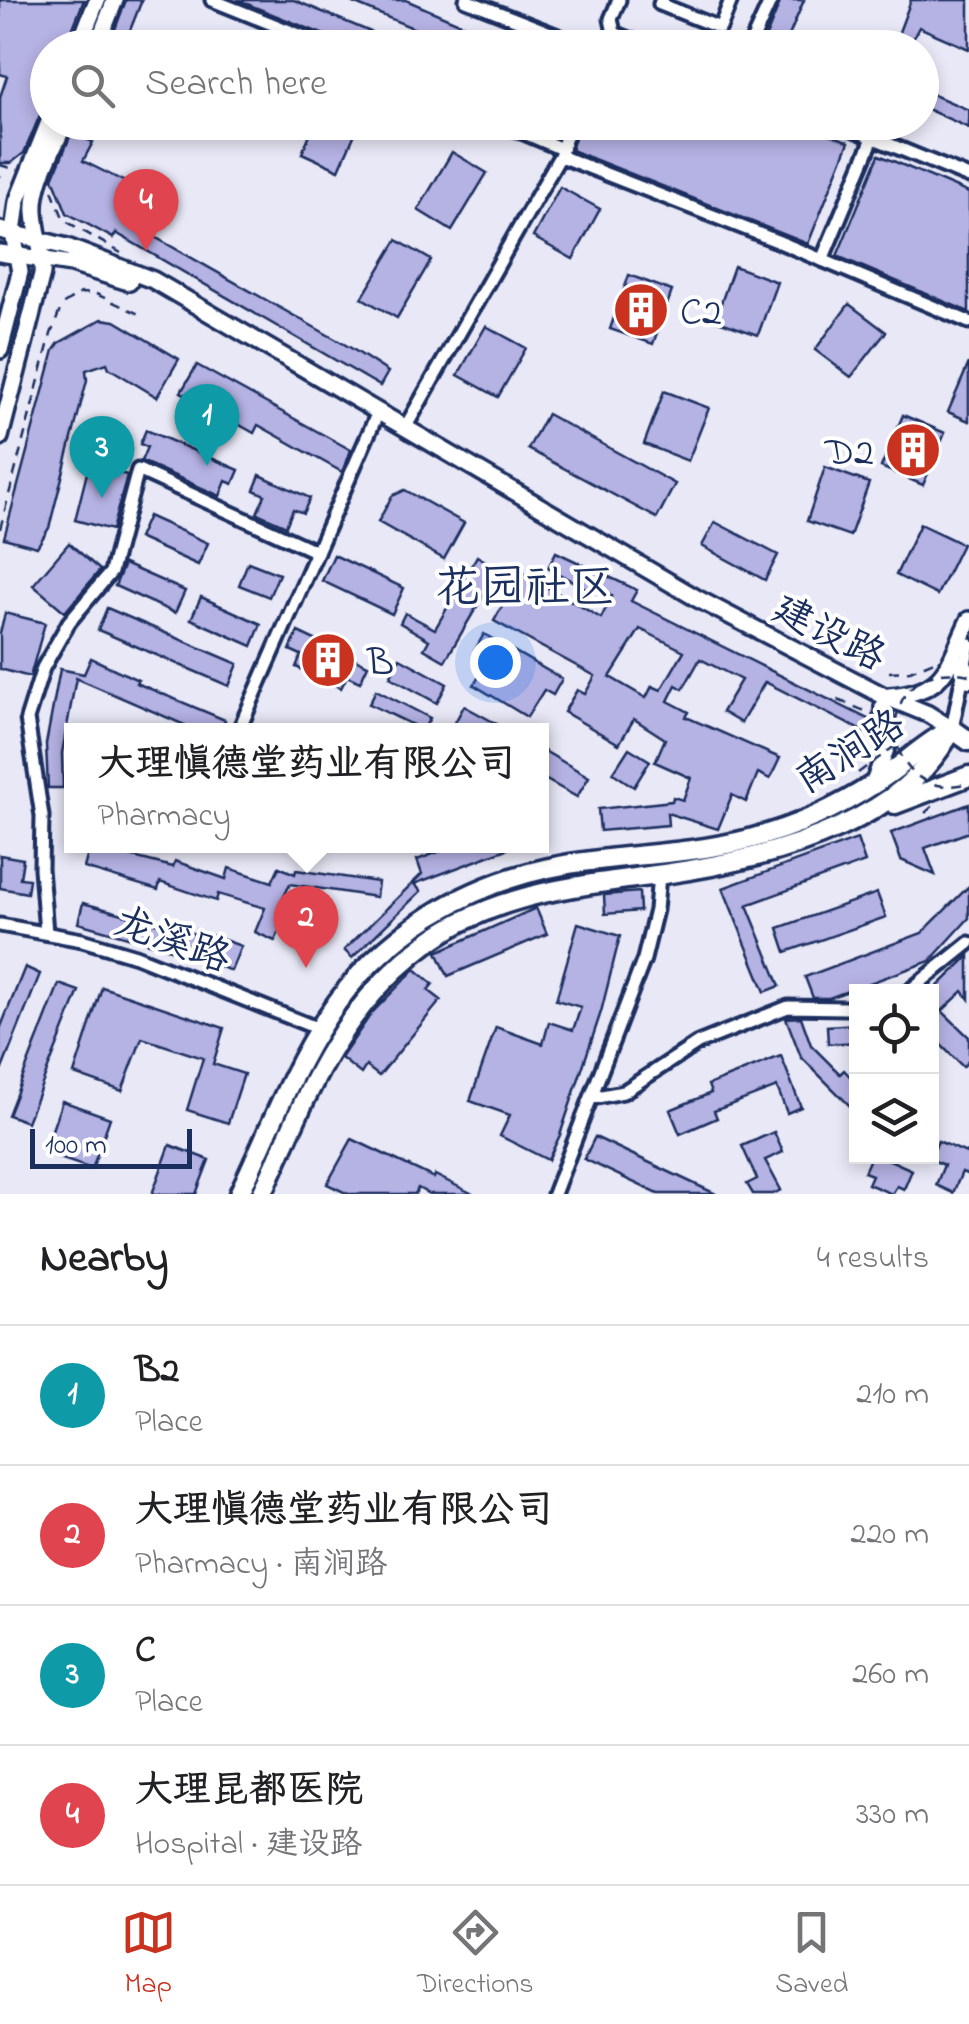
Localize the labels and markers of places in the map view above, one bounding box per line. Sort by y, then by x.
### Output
pin: 4 [114,168,178,251]
building icon: C2 [611,280,671,340]
place label: C2 [680,285,722,344]
pin: 1 [174,384,240,466]
pin: 3 [70,416,134,498]
building icon: D2 [883,420,943,480]
place label: D2 [824,425,874,484]
building icon: B [298,630,358,690]
place label: B [366,635,394,694]
pin: 2 [274,886,338,968]

